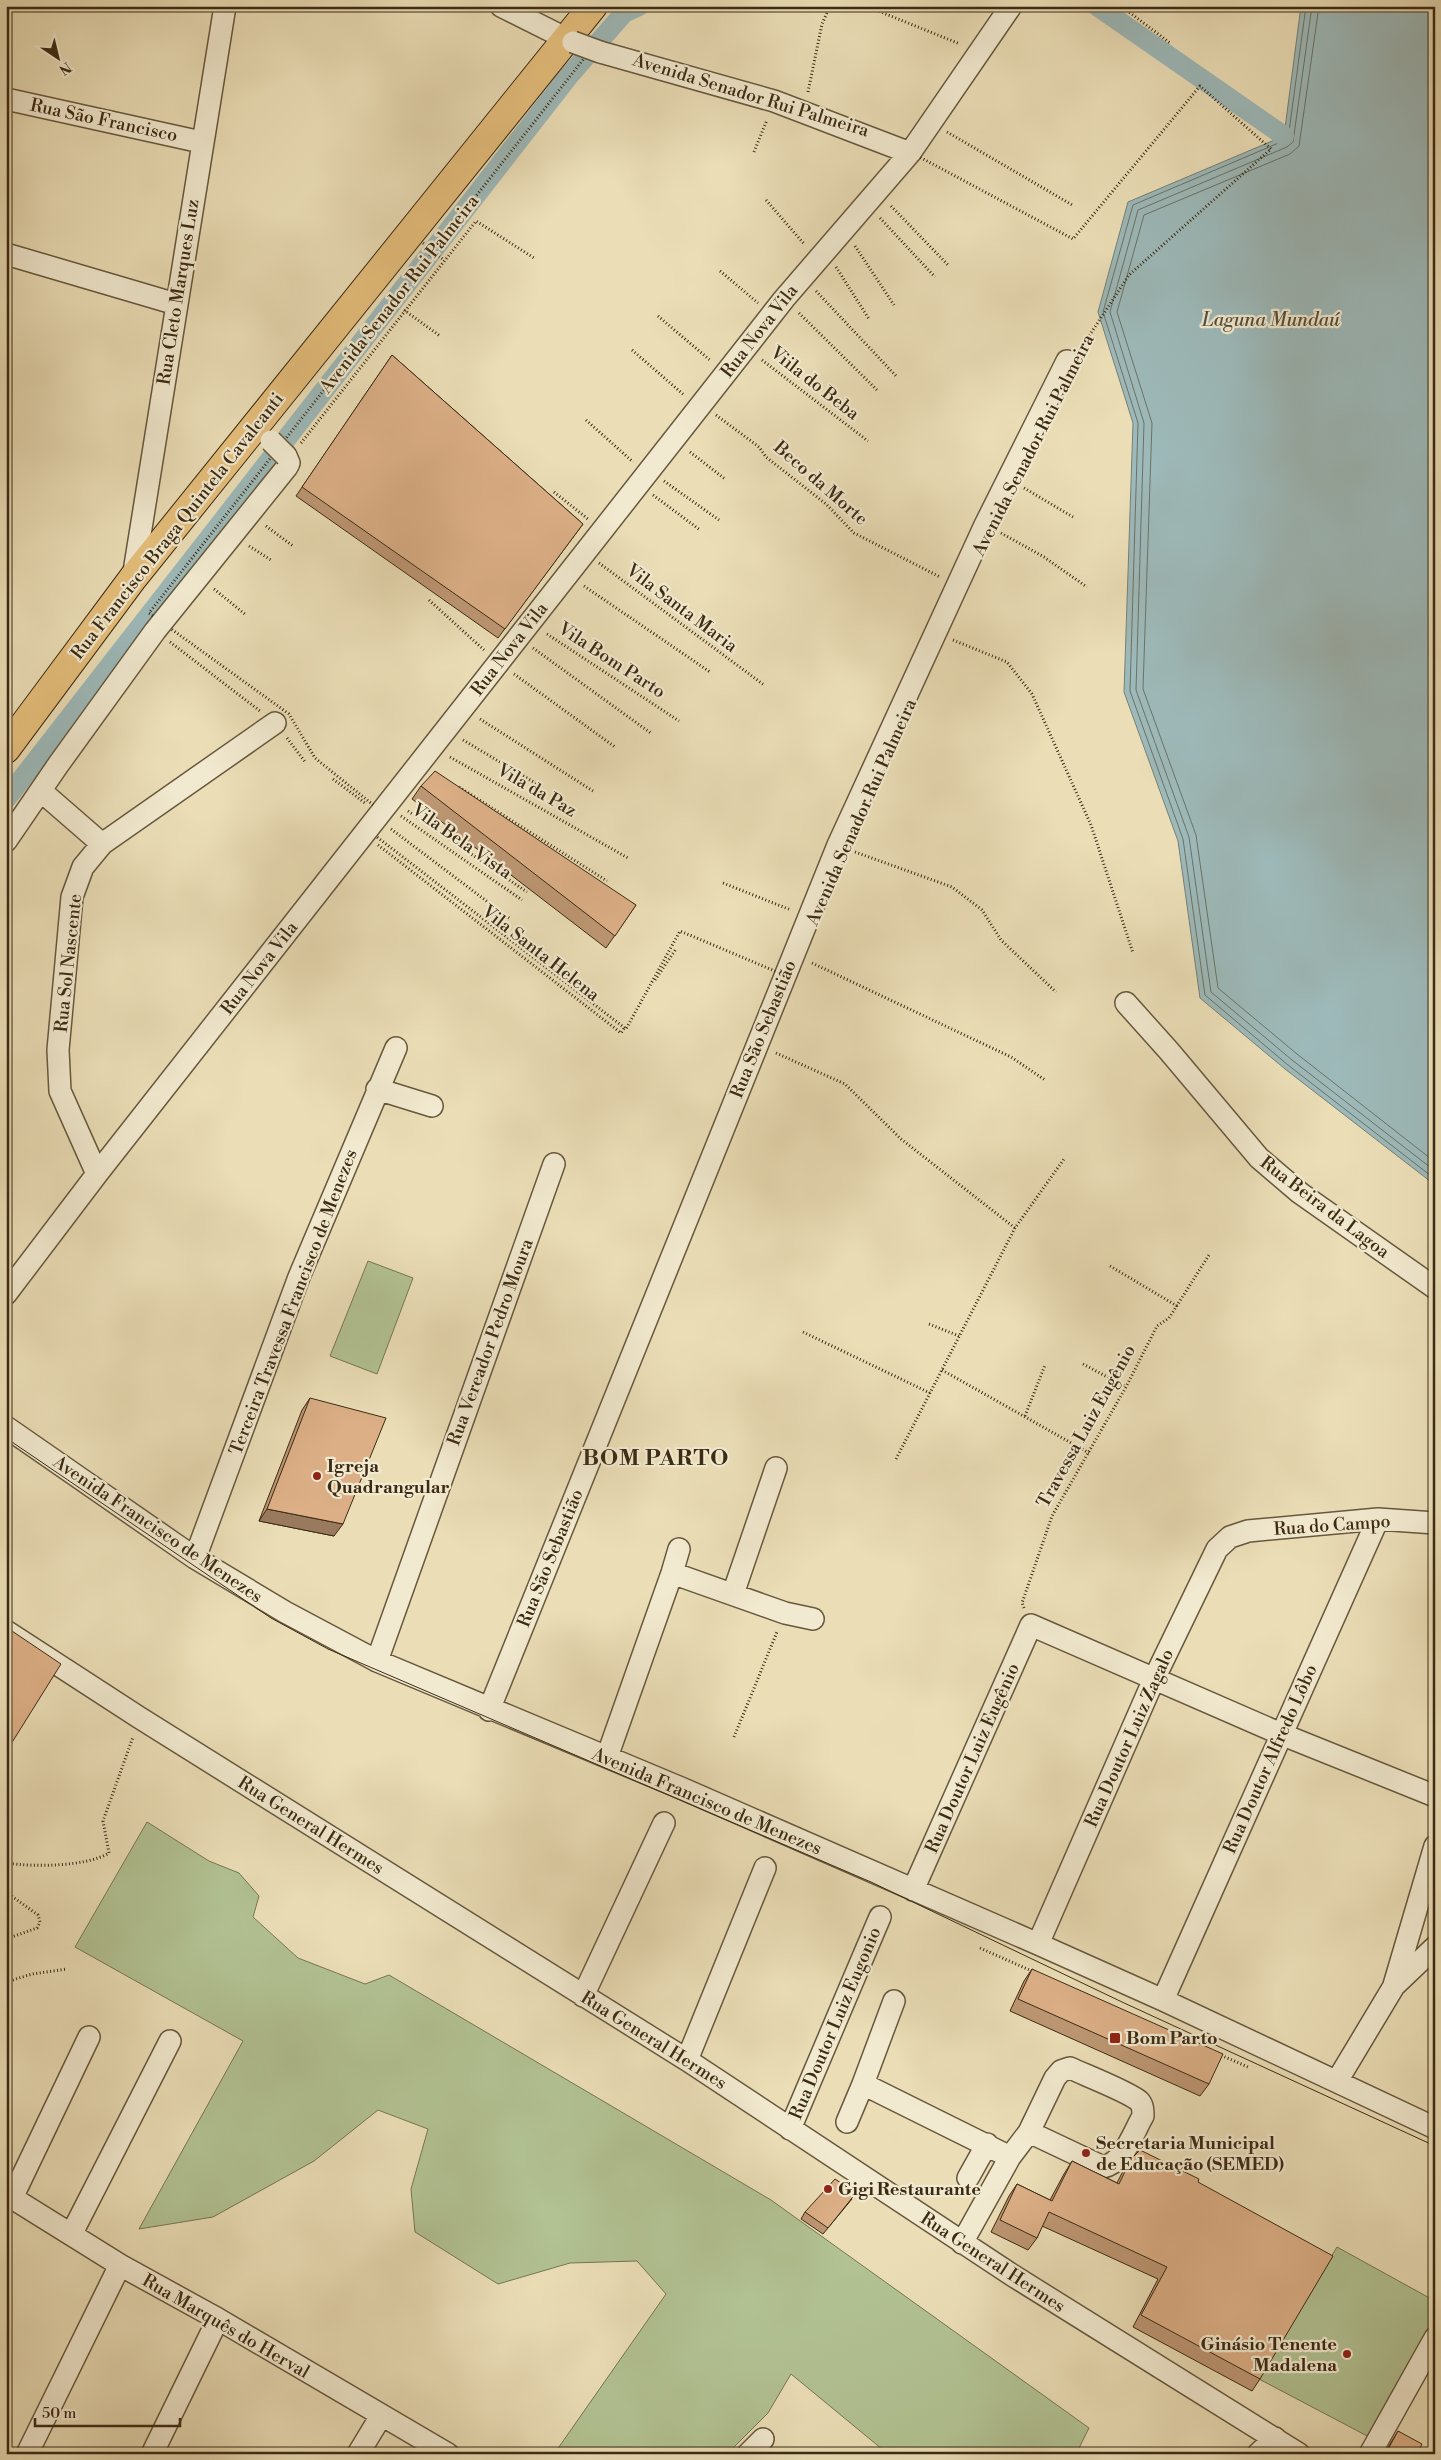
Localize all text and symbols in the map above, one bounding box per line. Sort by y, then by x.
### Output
north arrow [32,32,82,82]
street label: Avenida Senador Rui Palmeira [629,48,873,143]
text: N [55,57,75,78]
street label: Rua São Francisco [28,94,180,147]
street label: Avenida Senador Rui Palmeira [314,190,485,399]
street label: Rua Cleto Marques Luz [152,198,205,387]
street label: Rua Nova Vila [716,279,804,383]
water label: Laguna Mundaú [1201,308,1340,332]
street label: Avenida Senador Rui Palmeira [967,330,1100,561]
street label: Viila do Beba [765,341,865,426]
street label: Rua Francisco Braga Quintela Cavalcanti [66,388,289,664]
street label: Beco da Morte [768,436,872,531]
street label: Vila Santa Maria [621,558,743,658]
street label: Rua Nova Vila [466,597,554,701]
street label: Vila Bom Parto [553,617,670,704]
street label: Avenida Senador Rui Palmeira [801,694,922,930]
street label: Vila da Paz [492,758,581,822]
street label: Vila Bela Vista [406,798,517,885]
street label: Rua Sol Nascente [50,893,87,1034]
street label: Vila Santa Helena [476,900,605,1007]
street label: Rua Nova Vila [216,916,304,1020]
street label: Rua São Sebastião [725,957,802,1102]
street label: Terceira Travessa Francisco de Menezes [224,1146,363,1458]
street label: Rua Beira da Lagoa [1255,1151,1395,1264]
street label: Rua Vereador Pedro Moura [442,1235,539,1449]
street label: Travessa Luiz Eugênio [1032,1341,1141,1512]
district label: BOM PARTO [583,1445,729,1472]
street label: Avenida Francisco de Menezes [48,1450,267,1608]
place label: Igreja Quadrangular [327,1455,450,1499]
marker: Igreja Quadrangular [311,1470,323,1482]
street label: Rua São Sebastião [512,1486,589,1631]
street label: Rua do Campo [1273,1510,1391,1541]
street label: Rua Doutor Luiz Zagalo [1080,1645,1179,1831]
street label: Rua Doutor Luiz Eugênio [920,1660,1025,1857]
street label: Rua Doutor Alfredo Lôbo [1218,1661,1323,1858]
street label: Avenida Francisco de Menezes [588,1742,825,1860]
street label: Rua General Hermes [233,1771,388,1880]
street label: Rua Doutor Luiz Eugonio [784,1923,886,2123]
street label: Rua General Hermes [576,1986,731,2095]
place label: Bom Parto [1126,2027,1218,2050]
marker: Bom Parto [1108,2031,1122,2045]
place label: Secretaria Municipal de Educação (SEMED) [1096,2132,1284,2176]
marker: Secretaria Municipal de Educação (SEMED) [1080,2147,1092,2159]
place label: Gigi Restaurante [838,2178,981,2201]
marker: Gigi Restaurante [822,2183,834,2195]
street label: Rua General Hermes [916,2207,1070,2318]
street label: Rua Marquês do Herval [138,2269,314,2384]
place label: Ginásio Tenente Madalena [1201,2333,1337,2377]
marker: Ginásio Tenente Madalena [1341,2348,1353,2360]
scale bar [35,2395,180,2427]
text: 50 m [42,2404,76,2423]

